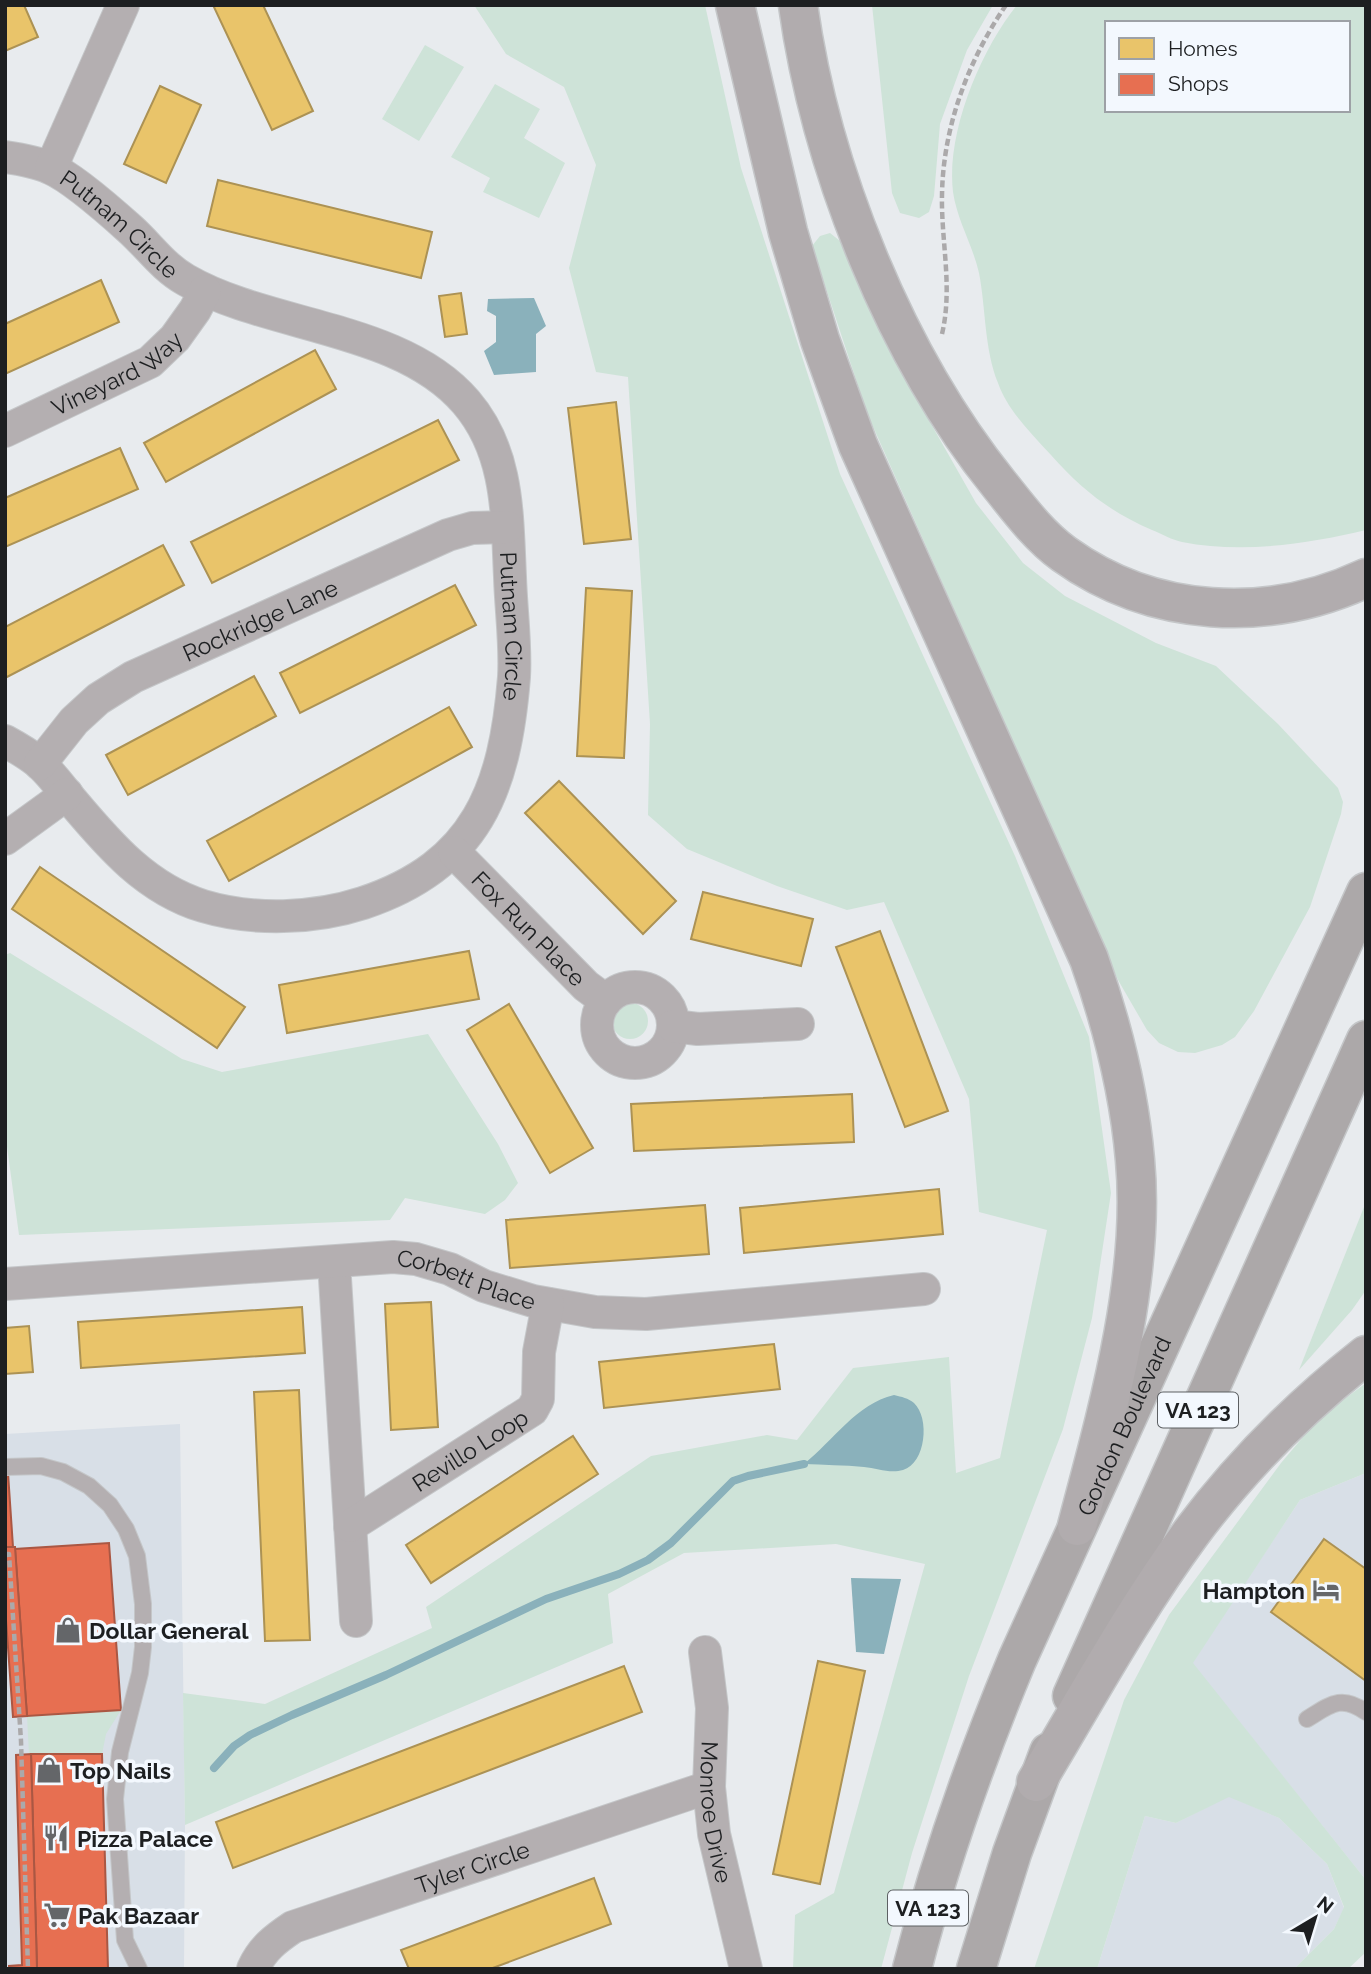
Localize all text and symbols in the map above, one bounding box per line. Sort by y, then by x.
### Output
legend [1105,21,1350,112]
text: Homes [1168,36,1238,61]
text: Shops [1168,71,1229,96]
street label: Putnam Circle [55,164,184,284]
street label: Vineyard Way [47,325,187,421]
street label: Putnam Circle [495,551,528,702]
street label: Rockridge Lane [178,573,342,666]
street label: Fox Run Place [467,865,591,991]
street label: Corbett Place [396,1244,539,1315]
street label: Gordon Boulevard [1071,1332,1176,1520]
road number: VA 123 [1158,1392,1238,1428]
street label: Revillo Loop [407,1403,533,1497]
hotel icon: Hampton [1311,1575,1341,1605]
place label: Hampton [1202,1577,1305,1604]
shop icon: Dollar General [53,1615,83,1645]
place label: Dollar General [89,1617,249,1644]
street label: Monroe Drive [695,1741,739,1885]
shop icon: Top Nails [34,1755,64,1785]
place label: Top Nails [70,1757,171,1784]
restaurant icon: Pizza Palace [41,1823,71,1853]
place label: Pizza Palace [77,1825,213,1852]
street label: Tyler Circle [412,1835,533,1898]
north arrow [1280,1883,1350,1953]
road number: VA 123 [888,1890,968,1926]
text: N [1313,1891,1338,1918]
supermarket icon: Pak Bazaar [42,1900,72,1930]
place label: Pak Bazaar [78,1902,199,1929]

